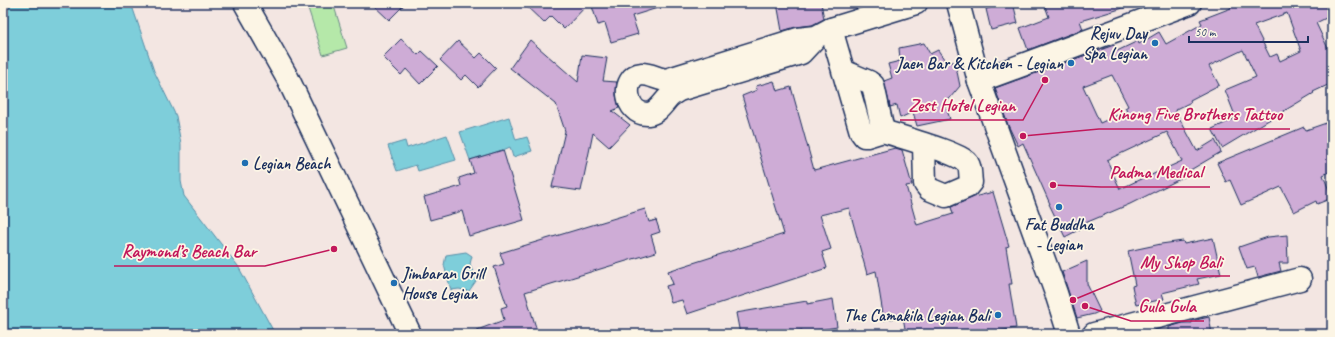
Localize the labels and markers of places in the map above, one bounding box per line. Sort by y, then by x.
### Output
place label: Rejuv Day Spa Legian [1083,23,1149,64]
marker: Rejuv Day Spa Legian [1150,38,1160,48]
place label: Jaen Bar & Kitchen - Legian [895,53,1064,74]
marker: Jaen Bar & Kitchen - Legian [1066,58,1076,68]
callout: Zest Hotel Legian [900,90,1023,120]
callout: Kinong Five Brothers Tattoo [1099,99,1290,129]
place label: Legian Beach [253,153,332,174]
callout: Padma Medical [1101,157,1210,187]
marker: Legian Beach [240,158,250,168]
marker: Fat Buddha - Legian [1054,202,1064,212]
place label: Fat Buddha - Legian [1025,214,1095,255]
callout: Raymond’s Beach Bar [114,236,265,266]
callout: My Shop Bali [1131,246,1230,276]
place label: Jimbaran Grill House Legian [401,263,488,304]
marker: Jimbaran Grill House Legian [389,278,399,288]
callout: Gula Gula [1131,291,1204,321]
place label: The Camakila Legian Bali [844,305,993,326]
marker: The Camakila Legian Bali [993,310,1003,320]

